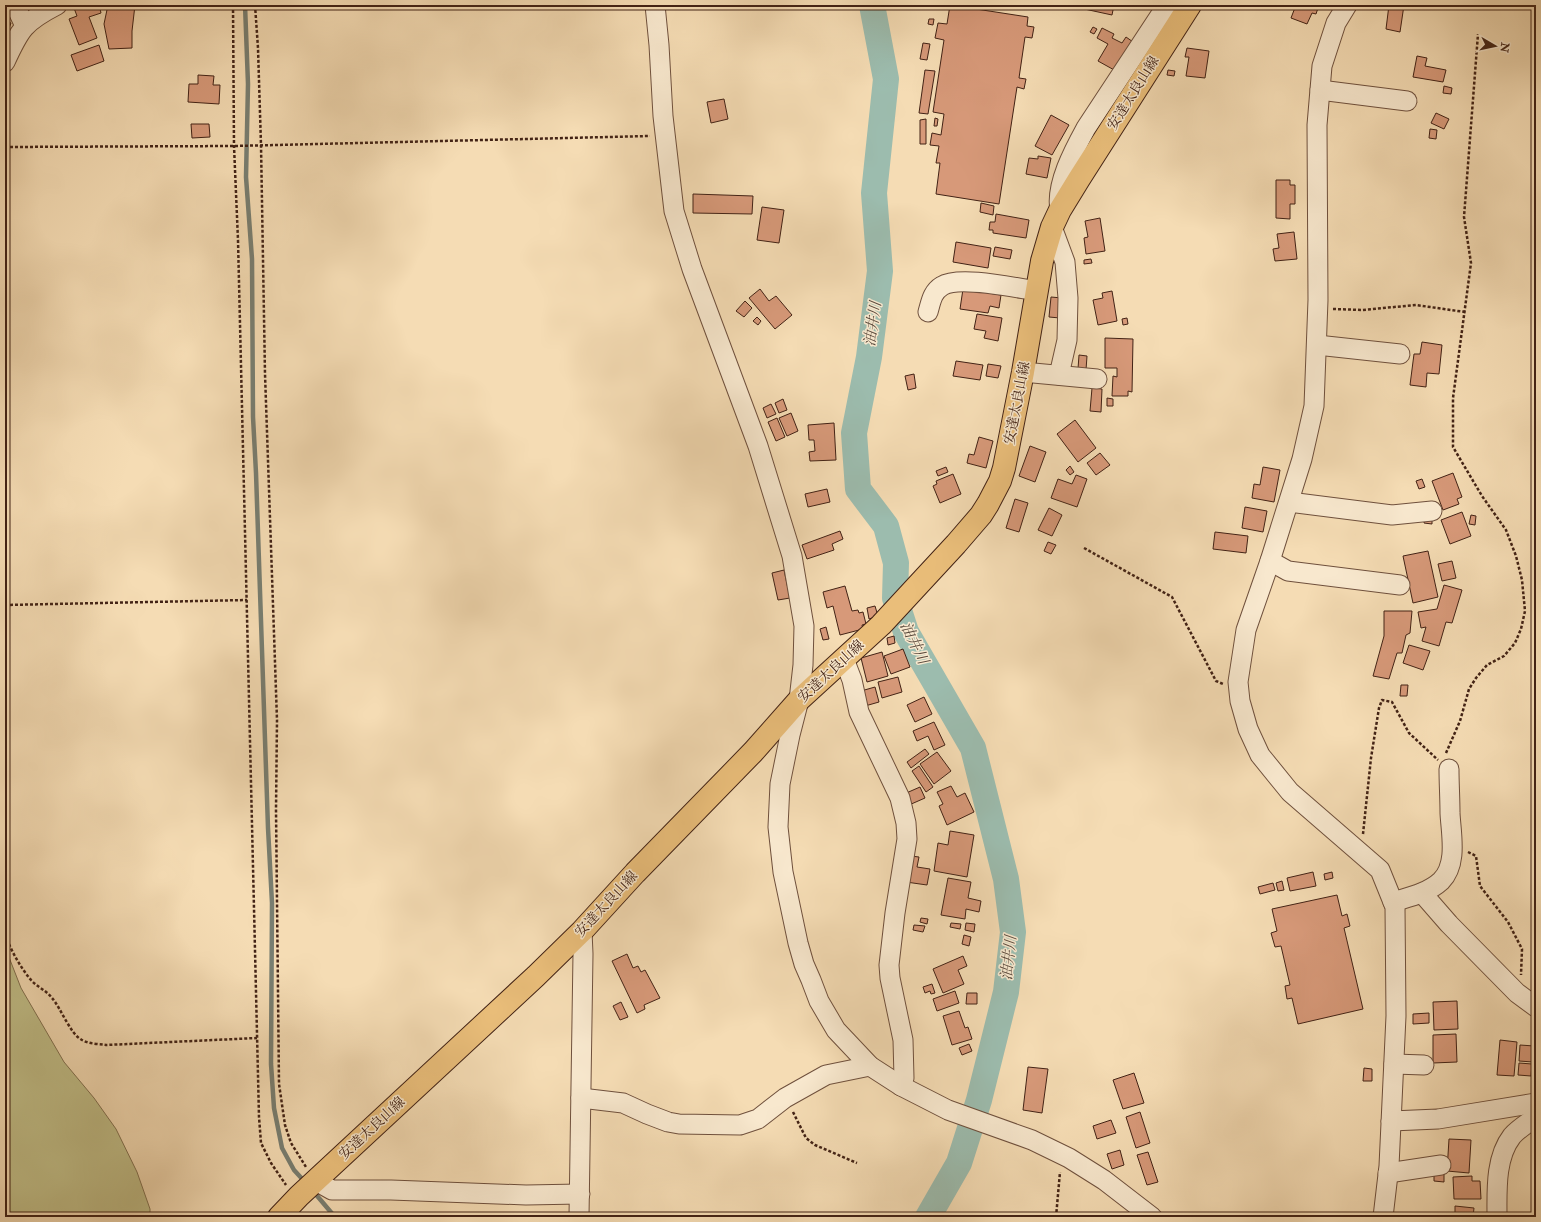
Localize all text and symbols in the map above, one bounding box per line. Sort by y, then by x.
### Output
north arrow [1475,26,1515,66]
text: N [1497,41,1512,54]
street label: 安達太良山線 [1104,53,1162,133]
water label: 油井川 [860,298,886,348]
street label: 安達太良山線 [1001,360,1033,446]
water label: 油井川 [896,619,933,669]
street label: 安達太良山線 [794,636,868,706]
street label: 安達太良山線 [571,867,641,941]
water label: 油井川 [997,933,1021,981]
street label: 安達太良山線 [335,1093,409,1163]

